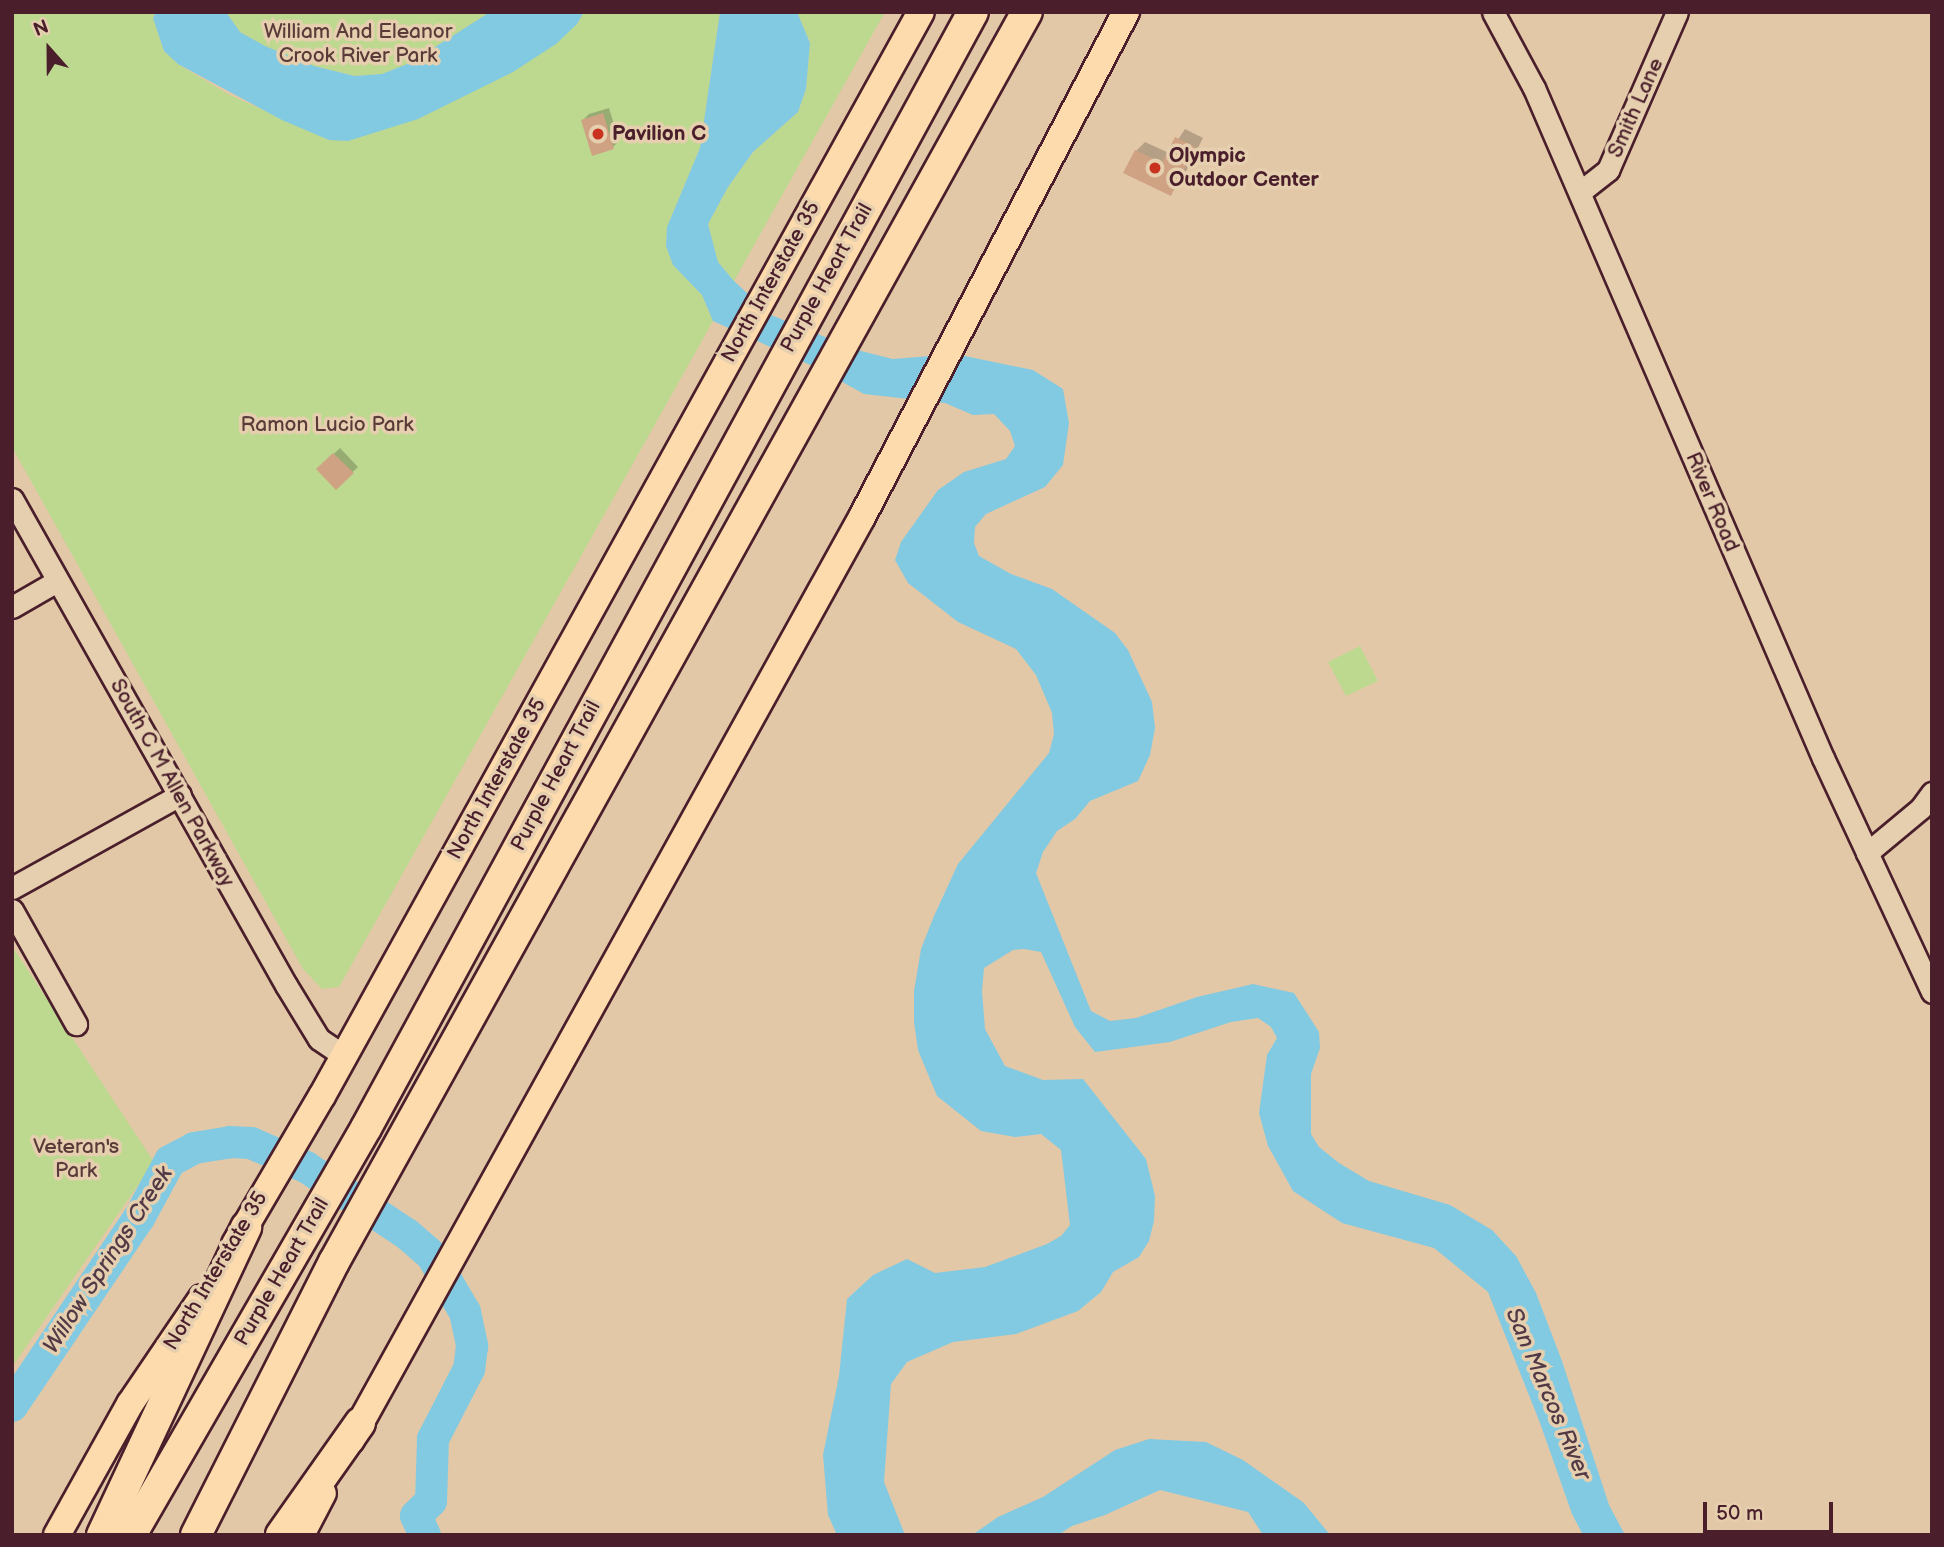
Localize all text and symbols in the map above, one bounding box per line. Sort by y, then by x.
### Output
north arrow [14,14,84,84]
text: N [31,16,52,42]
park label: William And Eleanor Crook River Park [264,19,452,69]
street label: Smith Lane [1603,54,1669,162]
place label: Pavilion C [612,121,706,147]
marker: Pavilion C [590,126,606,142]
place label: Olympic Outdoor Center [1169,143,1319,193]
marker: Olympic Outdoor Center [1147,160,1163,176]
street label: North Interstate 35 [716,197,826,367]
street label: Purple Heart Trail [775,199,879,357]
park label: Ramon Lucio Park [240,412,414,438]
street label: River Road [1680,449,1744,555]
street label: South C M Allen Parkway [104,675,240,891]
street label: North Interstate 35 [442,694,552,864]
street label: Purple Heart Trail [506,696,606,856]
park label: Veteran's Park [33,1134,119,1184]
water label: Willow Springs Creek [37,1161,179,1359]
street label: North Interstate 35 [159,1187,273,1355]
street label: Purple Heart Trail [229,1193,335,1351]
water label: San Marcos River [1499,1304,1597,1484]
scale bar [1706,1488,1836,1532]
text: 50 m [1716,1501,1763,1526]

